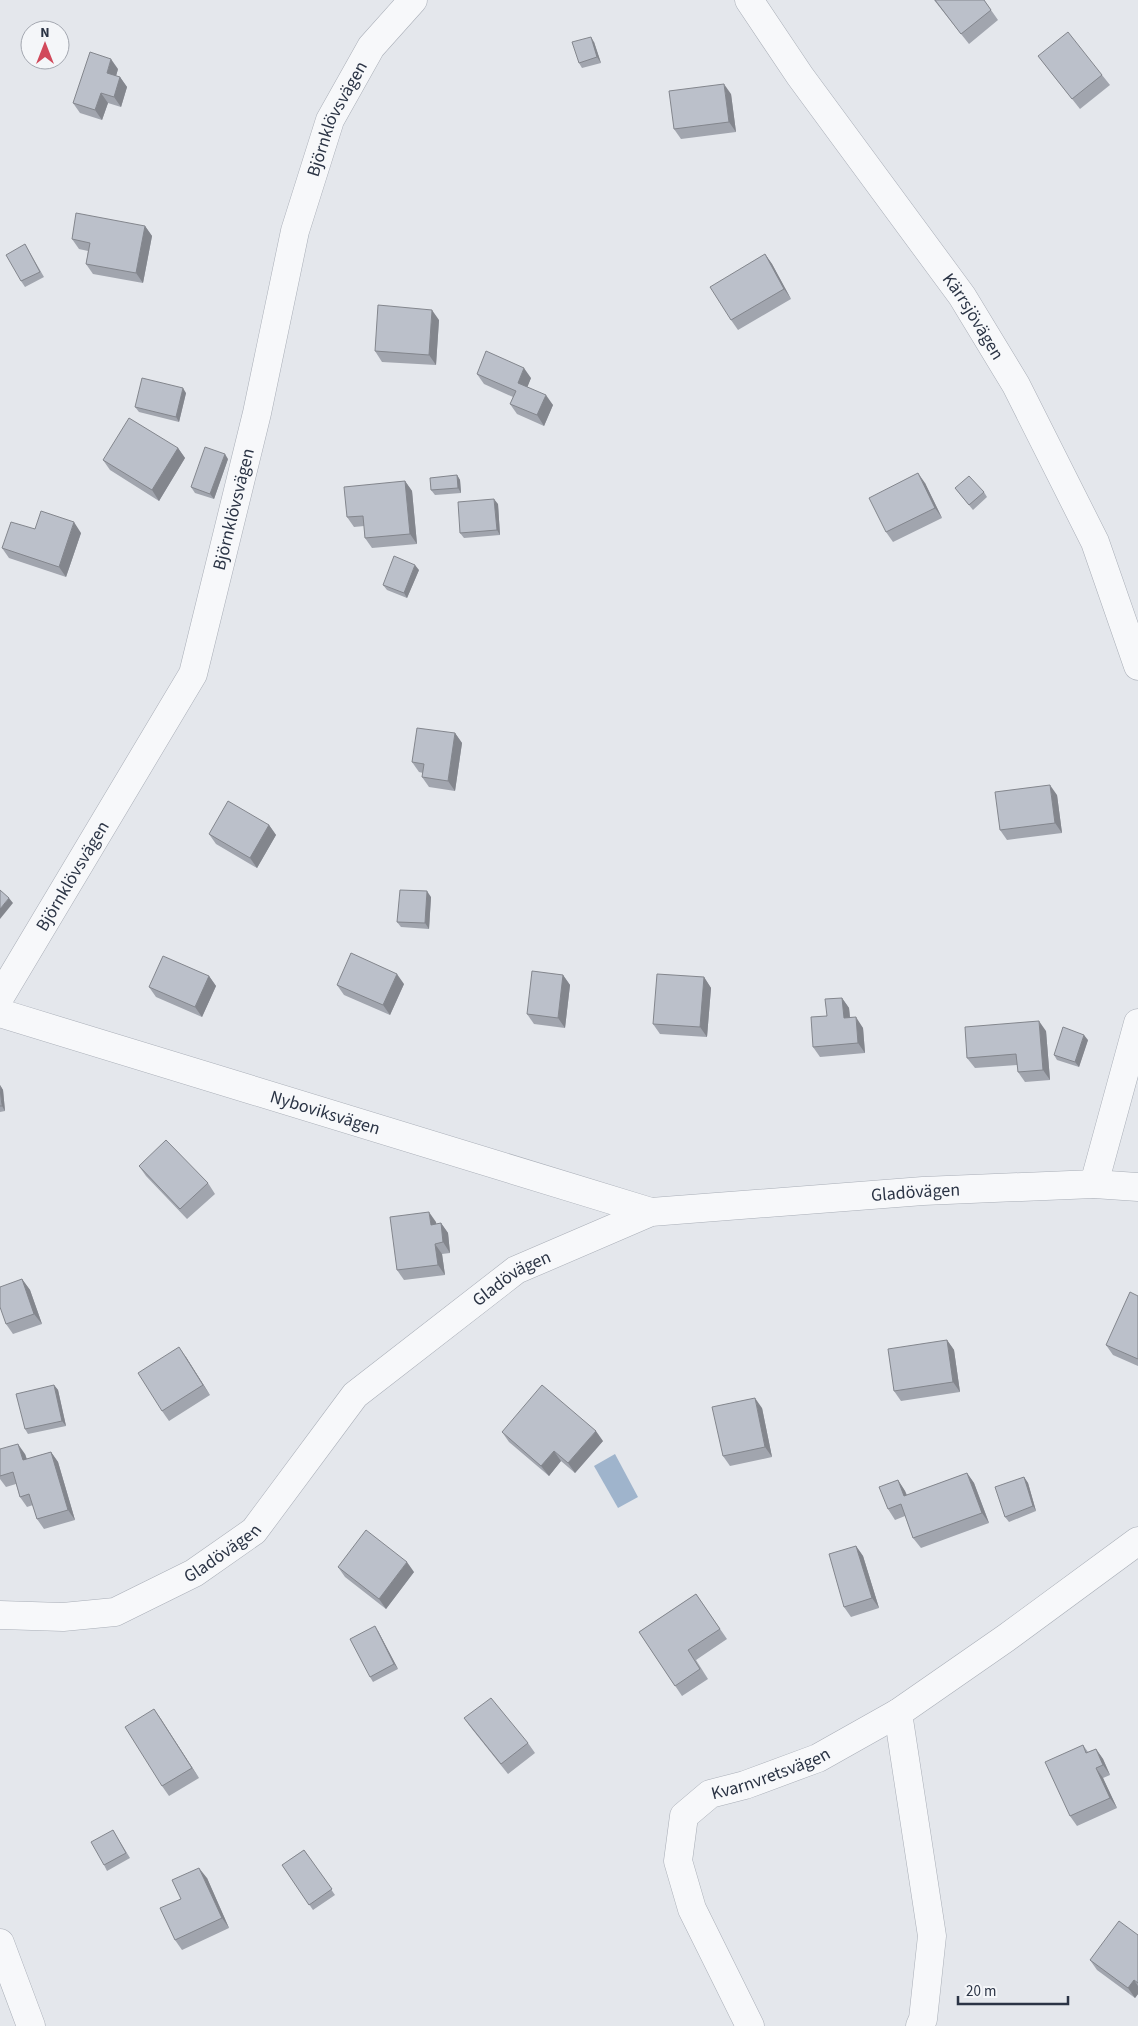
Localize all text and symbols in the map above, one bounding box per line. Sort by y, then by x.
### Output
north arrow [20,20,70,70]
text: N [40,23,50,43]
street label: Björnklövsvägen [300,56,373,180]
street label: Kärrsjövägen [937,268,1010,364]
street label: Björnklövsvägen [206,446,260,573]
street label: Björnklövsvägen [30,816,115,936]
street label: Nyboviksvägen [267,1084,383,1141]
street label: Gladövägen [870,1177,961,1207]
street label: Gladövägen [467,1244,555,1312]
street label: Gladövägen [180,1519,268,1589]
street label: Kvarnvretsvägen [708,1741,835,1806]
scale bar [958,1974,1068,2006]
text: 20 m [966,1981,996,2002]

